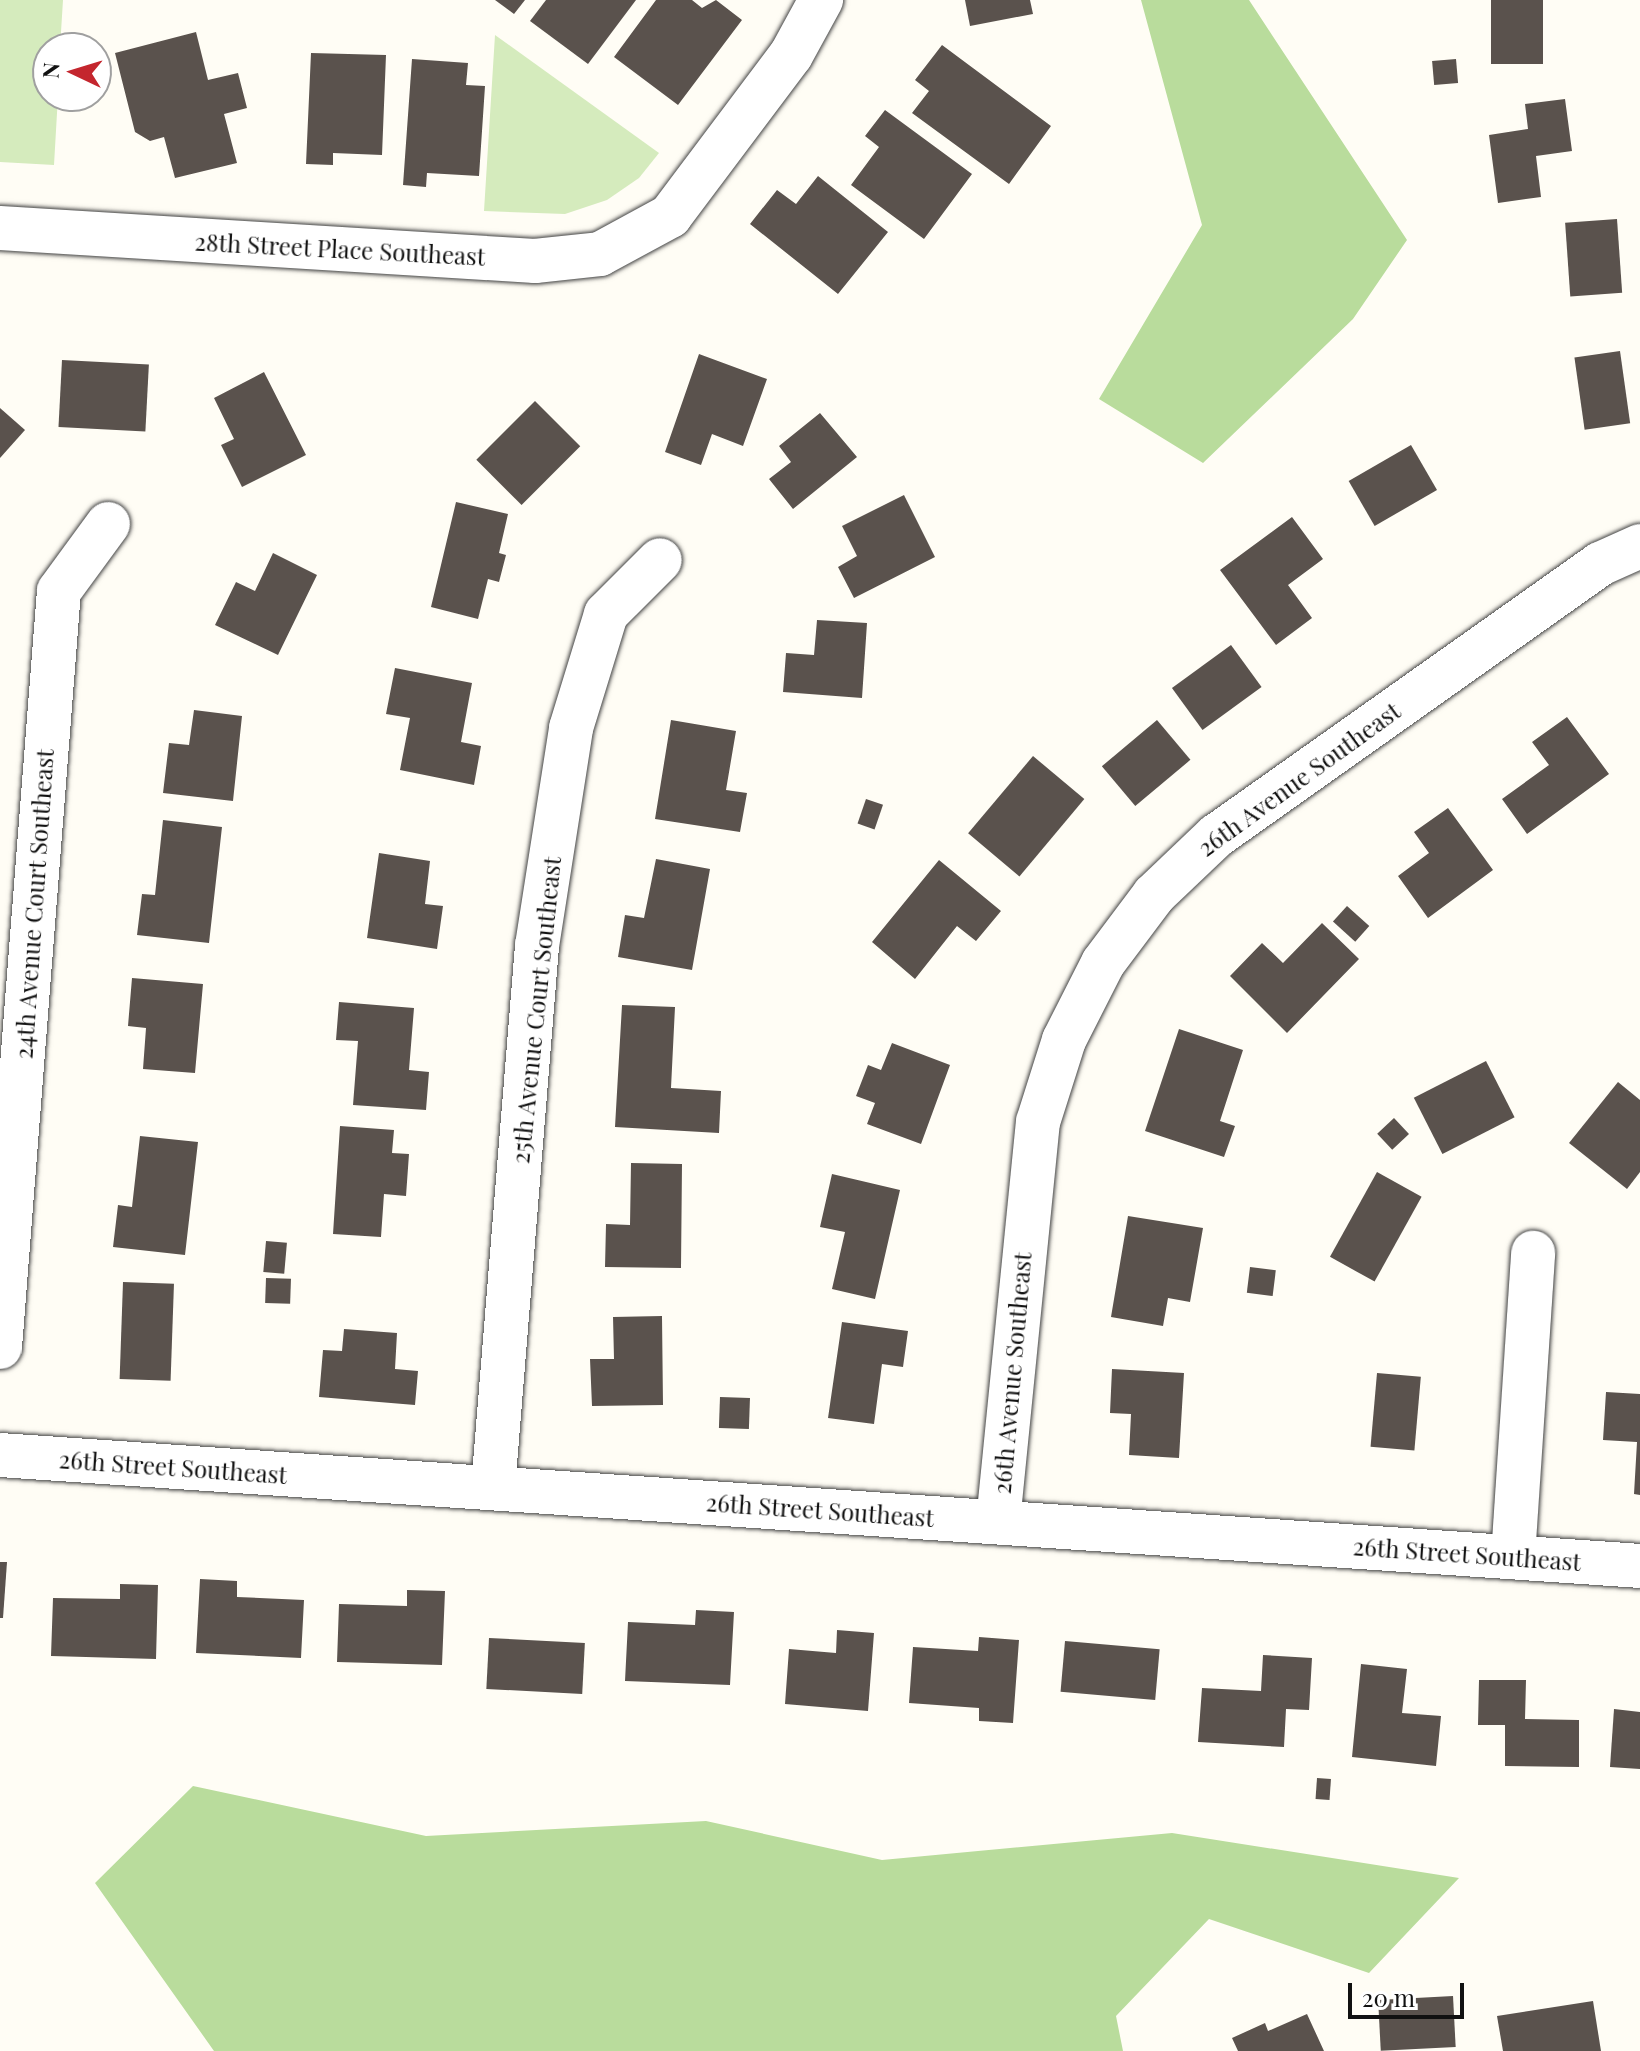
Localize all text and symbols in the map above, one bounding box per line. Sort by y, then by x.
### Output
north arrow [32,32,112,112]
text: N [35,62,66,79]
street label: 28th Street Place Southeast [194,227,486,271]
street label: 26th Avenue Southeast [1192,696,1406,862]
street label: 24th Avenue Court Southeast [9,747,59,1061]
street label: 25th Avenue Court Southeast [505,854,567,1166]
street label: 26th Avenue Southeast [987,1250,1037,1496]
street label: 26th Street Southeast [58,1445,288,1489]
street label: 26th Street Southeast [705,1488,935,1532]
street label: 26th Street Southeast [1352,1532,1582,1576]
scale bar [1352,1967,1468,2017]
text: 20 m [1362,1981,1415,2013]

